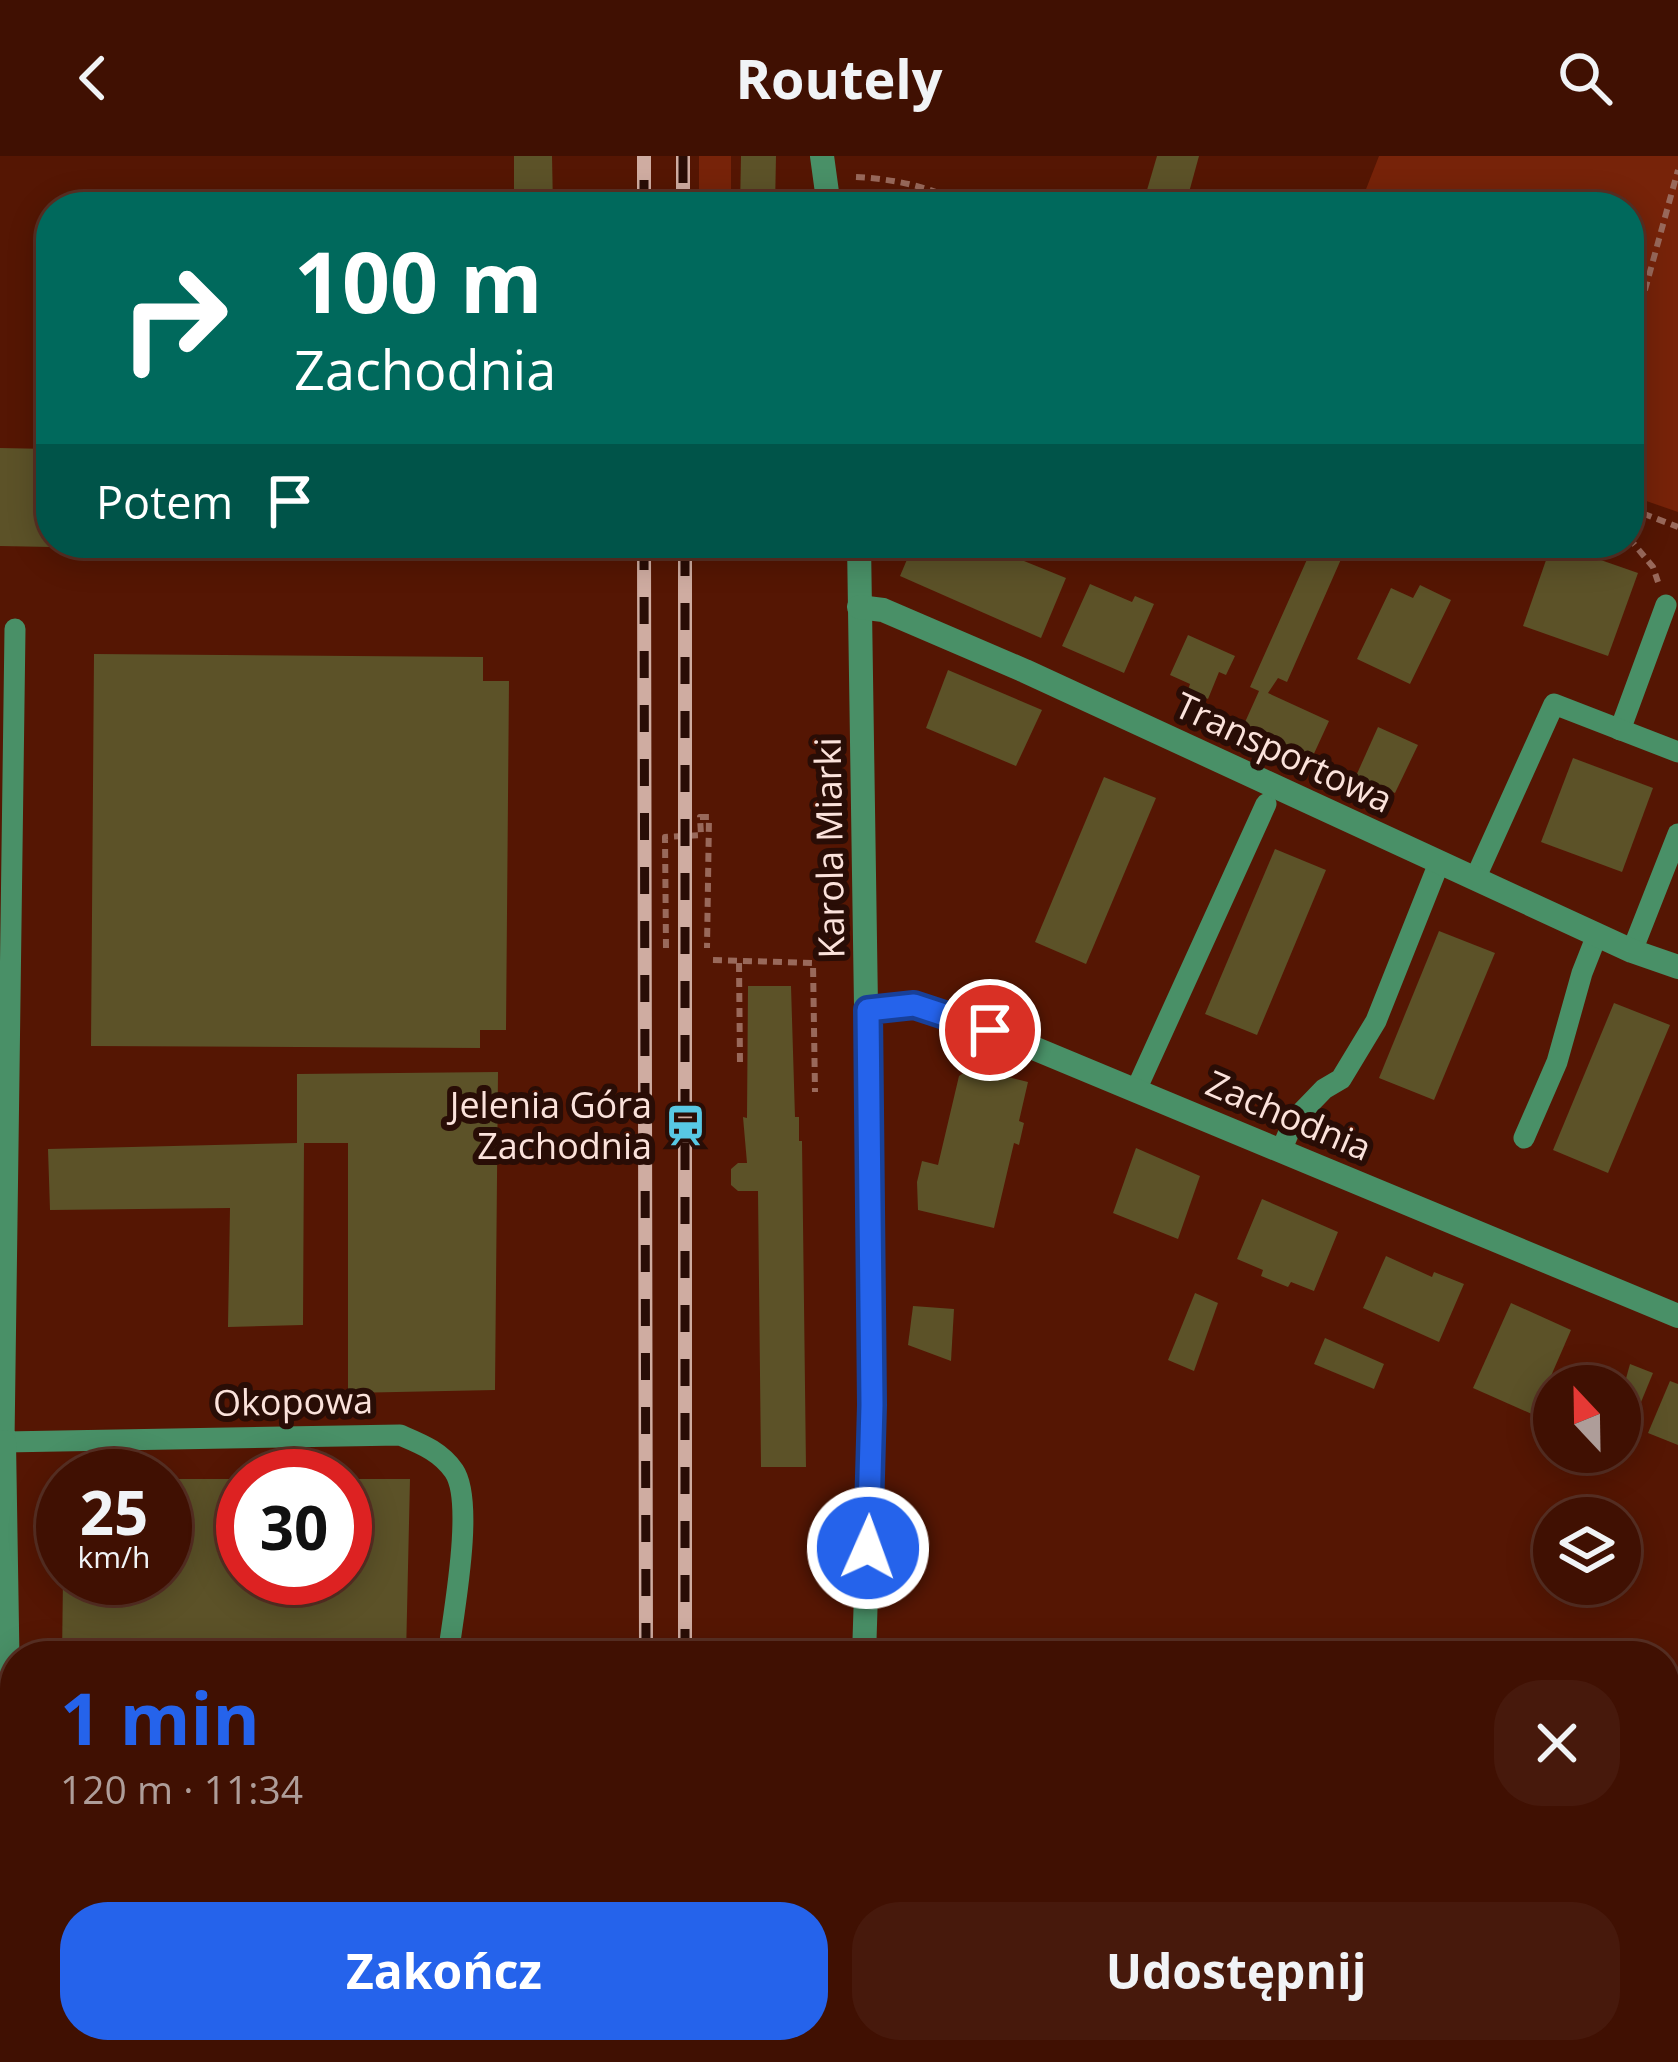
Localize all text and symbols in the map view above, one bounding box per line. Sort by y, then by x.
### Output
text: Routely [735,41,943,115]
icon: back [60,45,126,111]
icon: search [1552,45,1618,111]
text: 100 m [294,223,542,338]
icon: right [96,240,252,396]
text: Zachodnia [294,332,556,406]
icon: arrive [257,468,323,534]
text: Potem [96,471,233,532]
street label: Transportowa [1167,680,1401,824]
street label: Karola Miarki [803,737,855,959]
pin [939,979,1041,1081]
icon: arrive [957,997,1023,1063]
street label: Zachodnia [1199,1058,1379,1172]
place label: Jelenia Góra Zachodnia [447,1080,652,1170]
station icon: Jelenia Góra Zachodnia [663,1102,709,1148]
north arrow [1533,1365,1641,1473]
map controls [1533,1365,1641,1605]
street label: Okopowa [213,1375,373,1427]
speed limit sign: 30 [216,1449,372,1605]
text: 25 [80,1471,148,1553]
position arrow [805,1485,931,1611]
button: layers [1533,1497,1641,1605]
text: km/h [78,1536,150,1577]
text: 1 min [60,1668,260,1766]
button: close [1494,1680,1620,1806]
text: 120 m · 11:34 [60,1762,303,1815]
button: Zakończ [60,1902,828,2040]
button: Udostępnij [852,1902,1620,2040]

